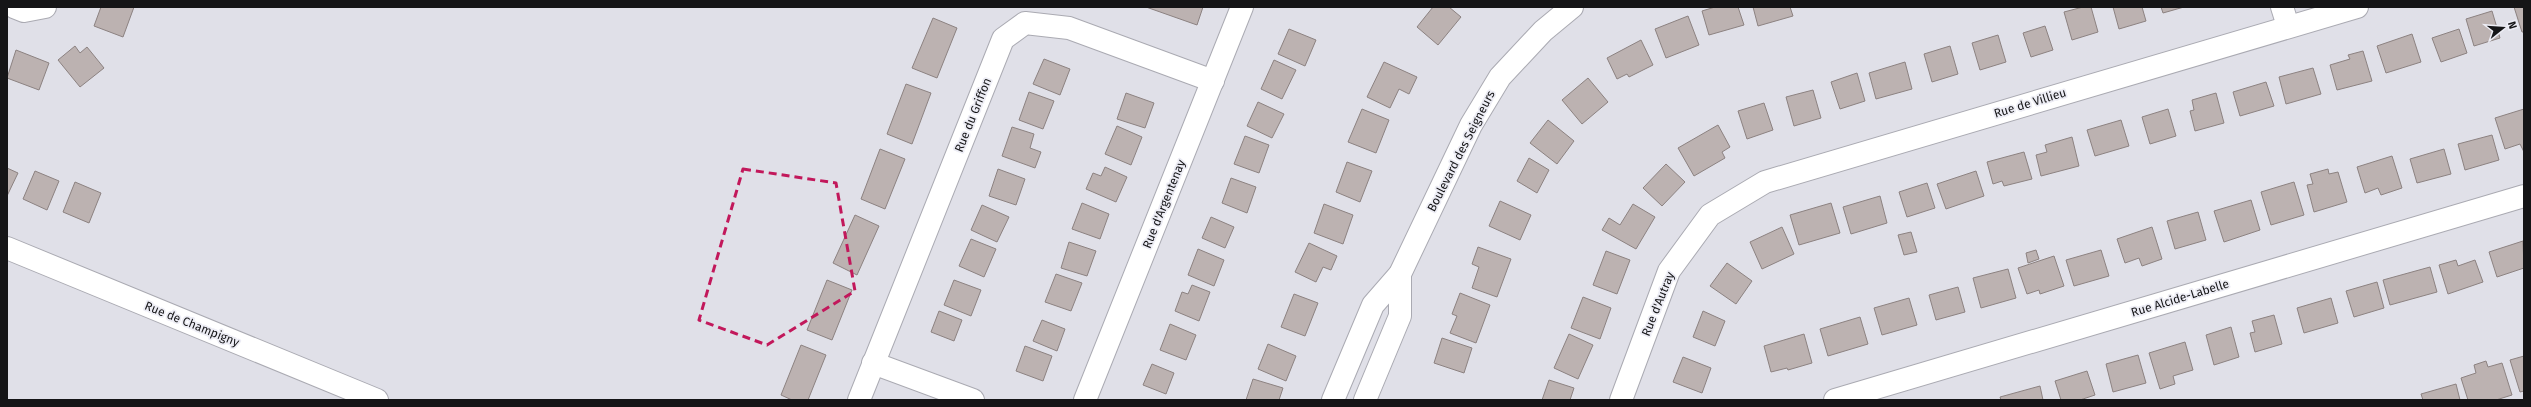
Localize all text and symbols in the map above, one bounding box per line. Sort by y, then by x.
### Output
north arrow [2483,8,2523,48]
text: N [2505,20,2519,31]
street label: Rue du Griffon [952,76,994,154]
street label: Rue de Villieu [1992,85,2068,121]
street label: Boulevard des Seigneurs [1424,88,1498,214]
street label: Rue d'Argentenay [1140,158,1188,250]
street label: Rue d'Autray [1639,270,1677,338]
street label: Rue Alcide-Labelle [2129,276,2231,320]
street label: Rue de Champigny [143,299,241,349]

